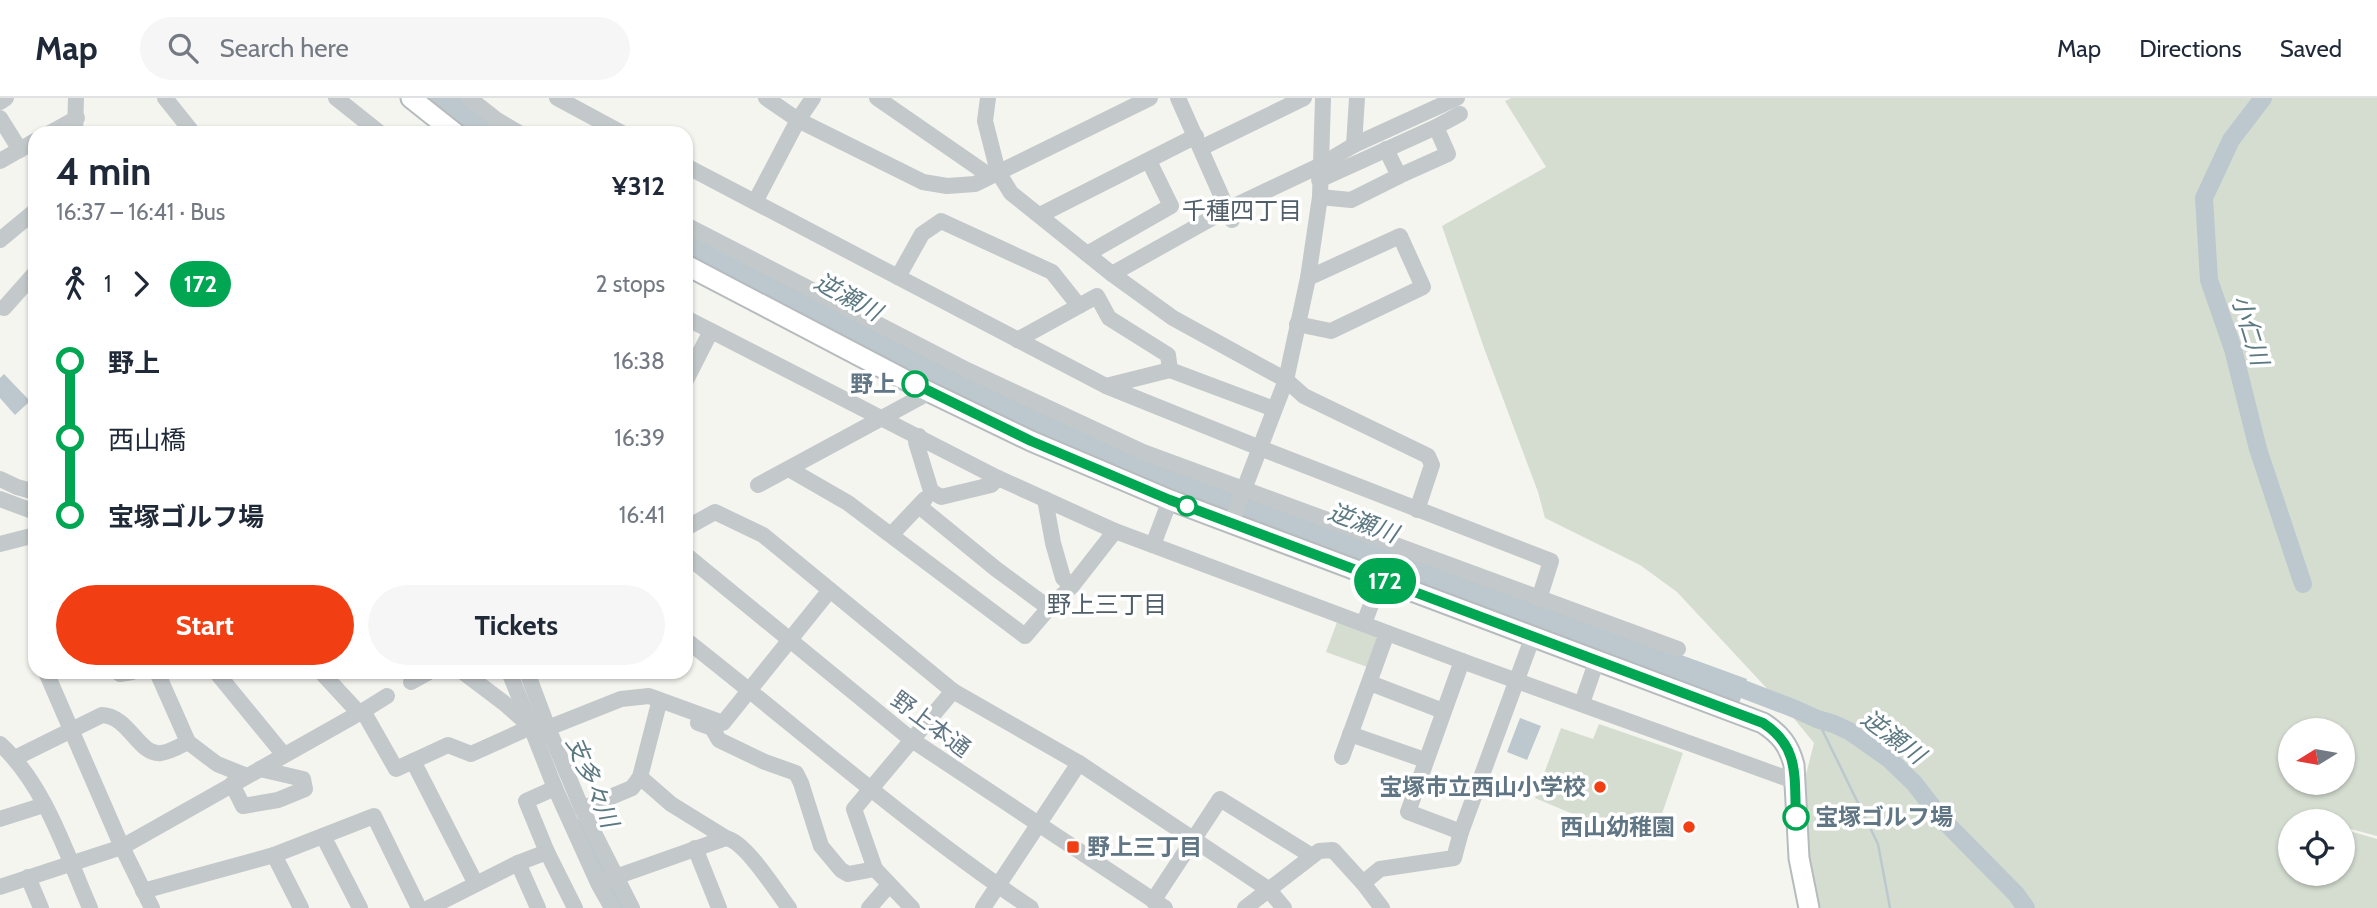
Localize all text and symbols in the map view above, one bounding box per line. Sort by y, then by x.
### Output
search box [140,17,630,80]
text: Map [35,28,98,68]
icon: search [164,29,202,67]
text: Search here [220,32,349,64]
text: Map [2057,34,2101,63]
text: Directions [2139,34,2242,63]
text: Saved [2280,34,2342,63]
text: 4 min [56,148,151,195]
text: ¥312 [612,170,665,202]
district label: 千種四丁目 [1182,196,1302,225]
text: 16:37 – 16:41 · Bus [56,198,225,226]
icon: walk [56,265,94,303]
icon: forward [122,265,160,303]
water label: 逆瀬川 [810,266,889,328]
text: 172 [184,269,217,298]
text: 1 [104,270,112,298]
text: 2 stops [596,270,665,298]
water label: 小仁川 [2226,291,2276,371]
text: 野上 [108,347,160,379]
text: 16:38 [613,347,665,375]
place label: 野上 [850,370,896,398]
marker: 野上 [902,371,928,397]
text: 西山橋 [108,424,186,456]
text: 16:39 [614,424,665,452]
unlabelled marker [1177,496,1197,516]
water label: 逆瀬川 [1324,497,1405,549]
text: 宝塚ゴルフ場 [108,501,264,533]
text: 16:41 [619,501,665,529]
line badge: 172 [1345,558,1425,604]
text: 172 [1368,566,1402,595]
button: Start [56,585,354,665]
button: Tickets [368,585,665,665]
district label: 野上三丁目 [1047,590,1167,619]
street label: 野上本通 [886,685,976,763]
water label: 逆瀬川 [1856,703,1933,772]
north arrow [2278,718,2356,794]
map controls [2278,718,2355,886]
water label: 支多々川 [560,732,626,834]
place label: 宝塚市立西山小学校 [1379,773,1586,801]
marker: 宝塚市立西山小学校 [1592,779,1608,795]
place label: 宝塚ゴルフ場 [1815,803,1953,831]
marker: 宝塚ゴルフ場 [1783,804,1809,830]
button: locate [2278,809,2355,886]
place label: 西山幼稚園 [1560,813,1675,841]
marker: 西山幼稚園 [1681,819,1697,835]
place label: 野上三丁目 [1087,833,1202,861]
marker: 野上三丁目 [1065,839,1081,855]

